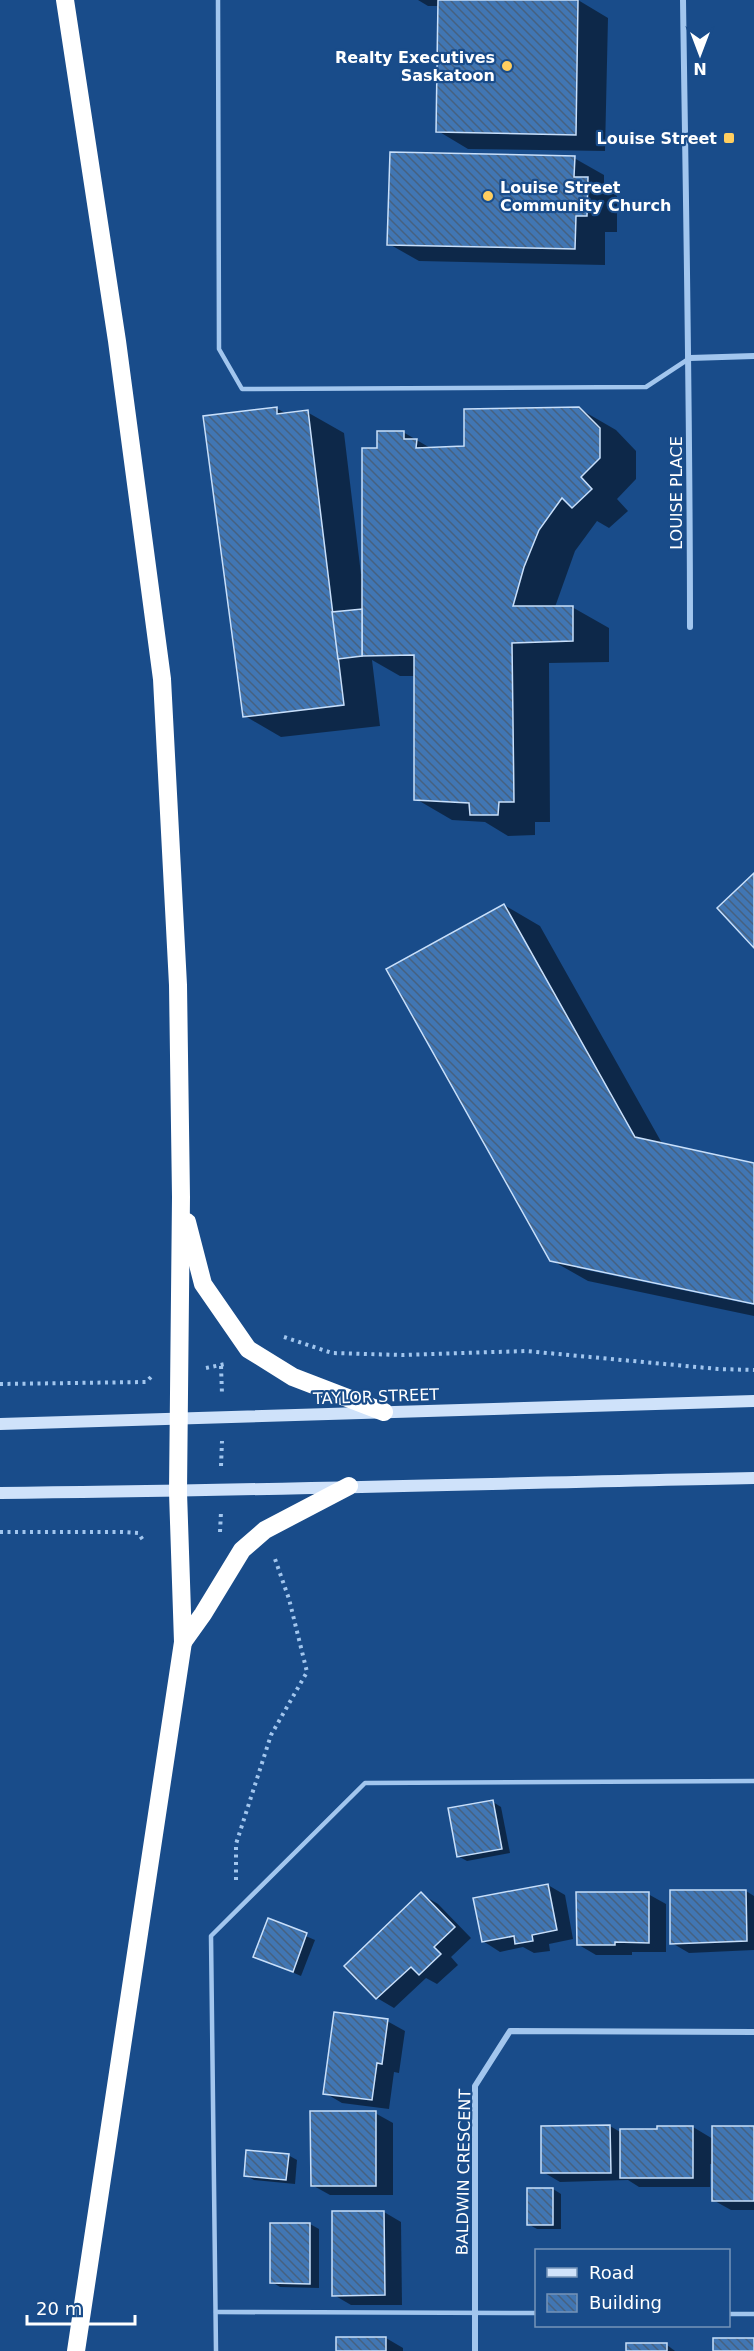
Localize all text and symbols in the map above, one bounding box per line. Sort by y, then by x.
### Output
north arrow [670,24,730,84]
place label: Realty Executives Saskatoon [335,48,495,85]
marker: Realty Executives Saskatoon [500,59,514,73]
text: N [693,59,707,78]
place label: Louise Street [597,129,717,148]
marker: Louise Street [722,131,736,145]
place label: Louise Street Community Church [500,178,671,215]
marker: Louise Street Community Church [481,189,495,203]
street label: LOUISE PLACE [667,436,686,550]
street label: TAYLOR STREET [312,1385,440,1408]
street label: BALDWIN CRESCENT [453,2088,474,2255]
legend [535,2249,730,2327]
text: Road [589,2262,634,2283]
scale bar [27,2288,135,2326]
text: Building [589,2292,662,2313]
text: 20 m [36,2298,82,2319]

